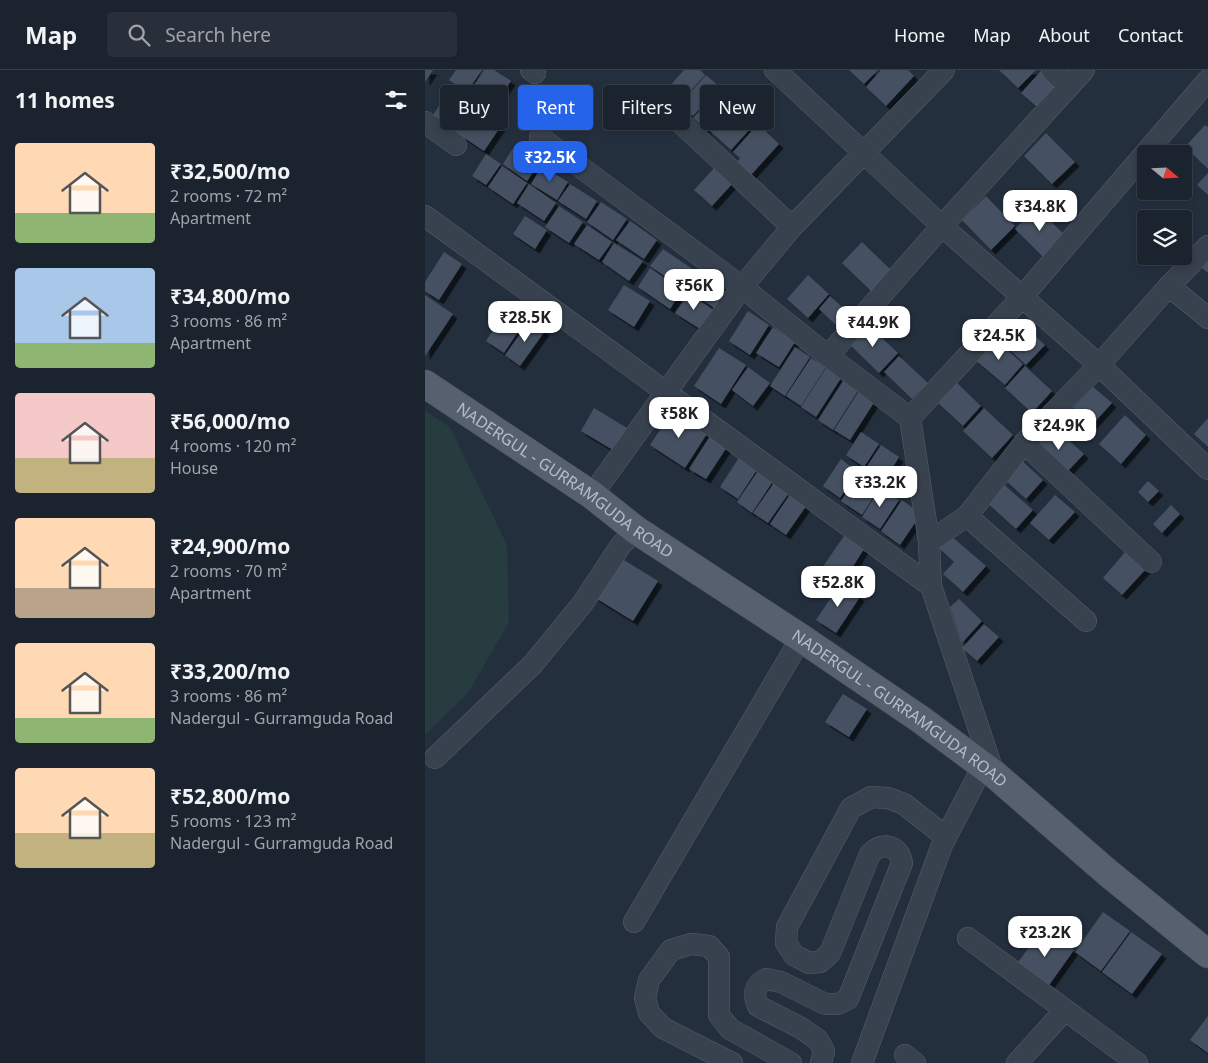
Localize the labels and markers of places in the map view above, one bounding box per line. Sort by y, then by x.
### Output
pin: ₹32.5K [509,140,591,183]
pin: ₹34.8K [999,190,1081,232]
pin: ₹56K [664,268,724,311]
pin: ₹28.5K [484,300,566,343]
pin: ₹44.9K [832,306,914,348]
pin: ₹24.5K [958,318,1040,361]
pin: ₹58K [649,396,709,439]
pin: ₹24.9K [1018,408,1100,451]
pin: ₹33.2K [839,466,921,508]
pin: ₹52.8K [797,566,879,608]
pin: ₹23.2K [1004,916,1086,958]

